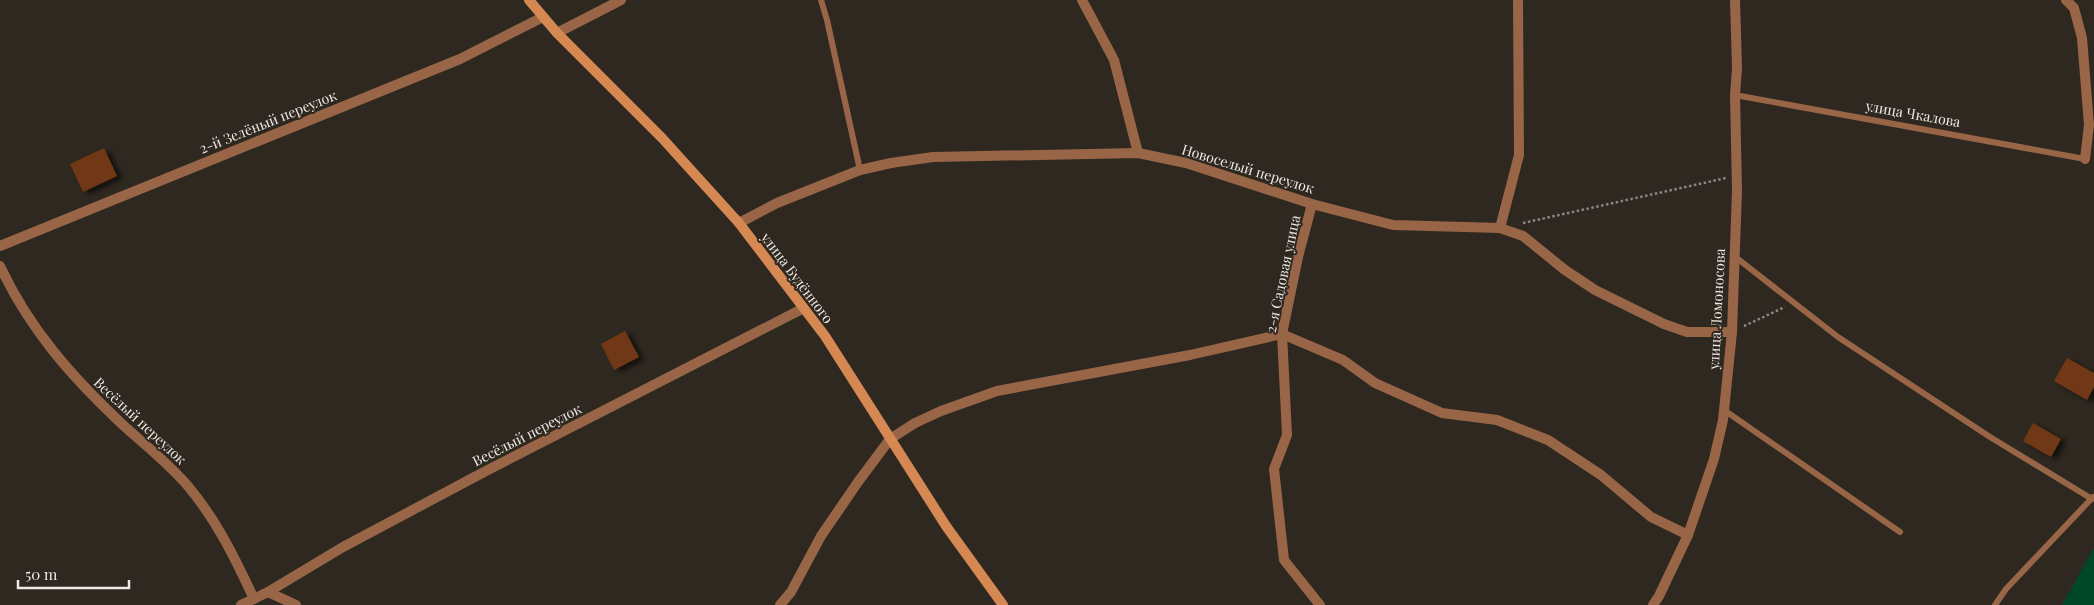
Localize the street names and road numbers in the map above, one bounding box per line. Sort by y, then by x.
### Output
street label: 2-й Зелёный переулок [196,85,339,158]
street label: улица Чкалова [1863,96,1962,131]
street label: Новоселый переулок [1180,139,1317,198]
street label: 2-я Садовая улица [1261,213,1304,334]
street label: улица Будённого [756,228,838,327]
street label: улица Ломоносова [1704,248,1729,371]
street label: Весёлый переулок [90,373,191,468]
street label: Весёлый переулок [469,399,585,470]

